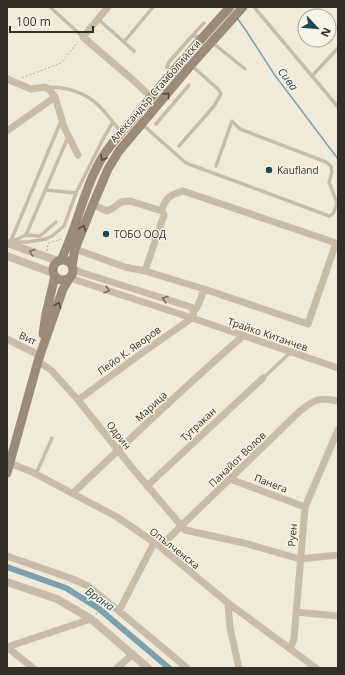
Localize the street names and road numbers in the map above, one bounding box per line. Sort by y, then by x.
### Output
street label: Александър Стамболийски [107,37,203,145]
street label: Трайко Китанчев [226,314,310,354]
street label: Пейо К. Яворов [94,322,164,378]
street label: Вит [17,328,39,348]
street label: Марица [132,388,170,424]
street label: Тутракан [177,404,219,444]
street label: Одрин [104,418,134,452]
street label: Панайот Волов [205,428,269,490]
street label: Панега [252,470,290,496]
street label: Руен [284,523,300,547]
street label: Опълченска [147,524,203,572]

